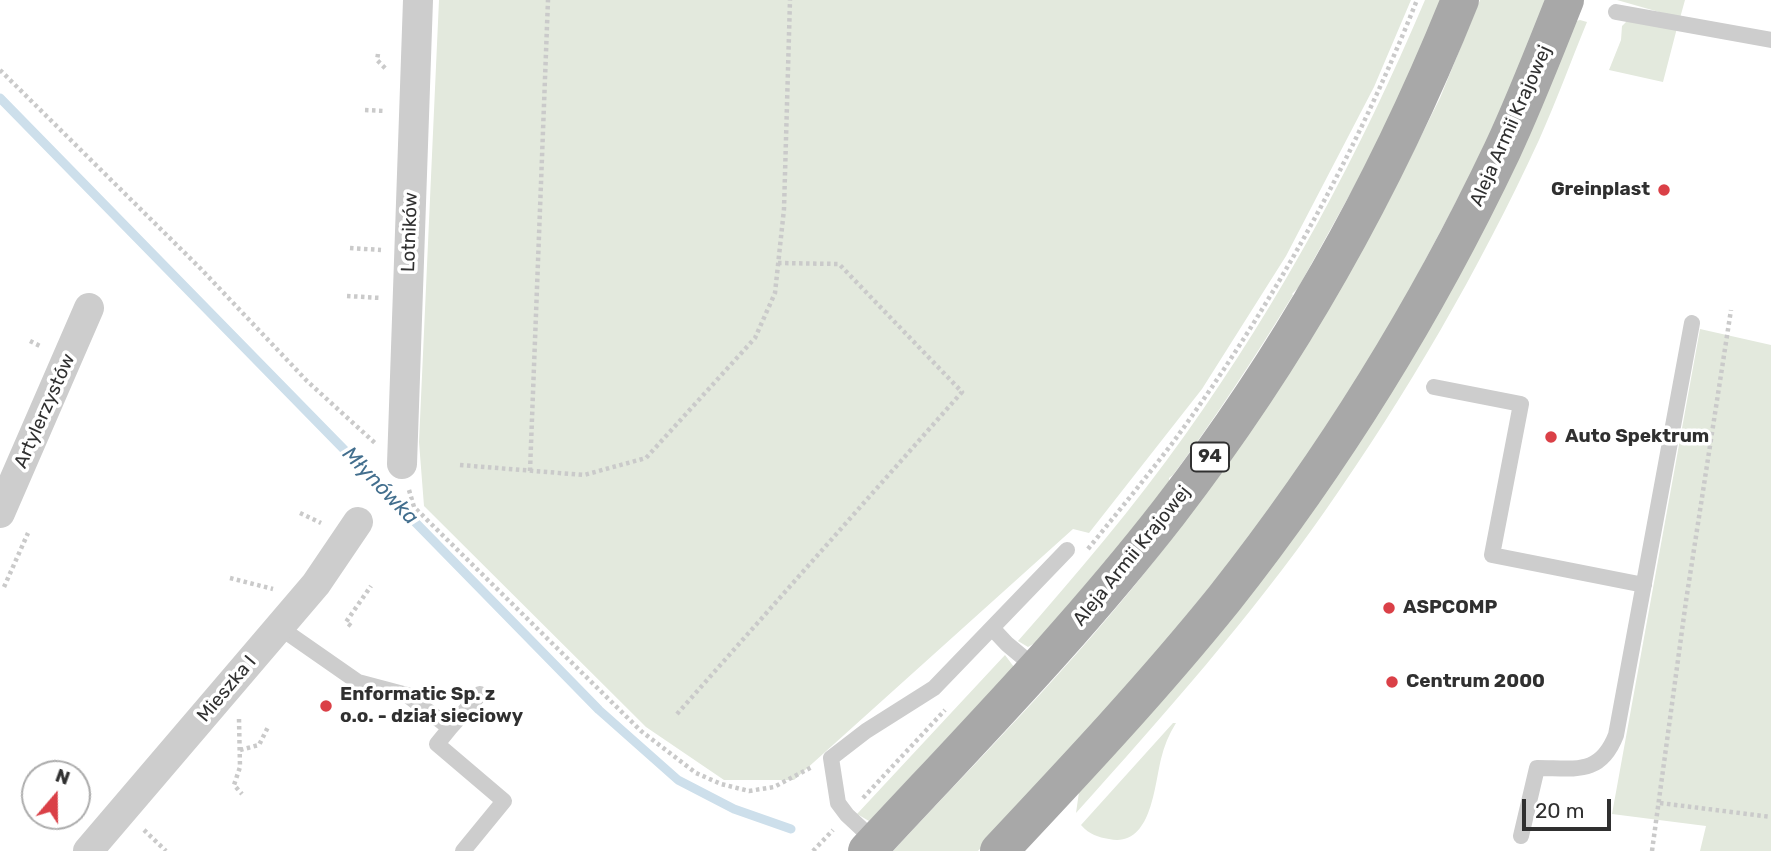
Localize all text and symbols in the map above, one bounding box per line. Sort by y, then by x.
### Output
street label: Aleja Armii Krajowej [1465,42,1557,210]
place label: Greinplast [1551,179,1650,201]
marker: Greinplast [1656,182,1672,198]
street label: Lotników [397,192,423,272]
street label: Artylerzystów [10,350,80,472]
place label: Auto Spektrum [1565,426,1709,448]
marker: Auto Spektrum [1543,429,1559,445]
water label: Młynówka [337,442,423,530]
road number: 94 [1191,443,1229,472]
street label: Aleja Armii Krajowej [1068,481,1196,631]
place label: ASPCOMP [1403,597,1497,619]
marker: ASPCOMP [1381,600,1397,616]
street label: Mieszka I [193,651,261,727]
place label: Centrum 2000 [1406,671,1545,693]
marker: Centrum 2000 [1384,674,1400,690]
place label: Enformatic Sp. z o.o. - dział sieciowy [340,684,523,728]
marker: Enformatic Sp. z o.o. - dział sieciowy [318,698,334,714]
north arrow [21,760,91,830]
text: N [52,764,73,790]
scale bar [1526,784,1615,828]
text: 20 m [1535,798,1584,823]

